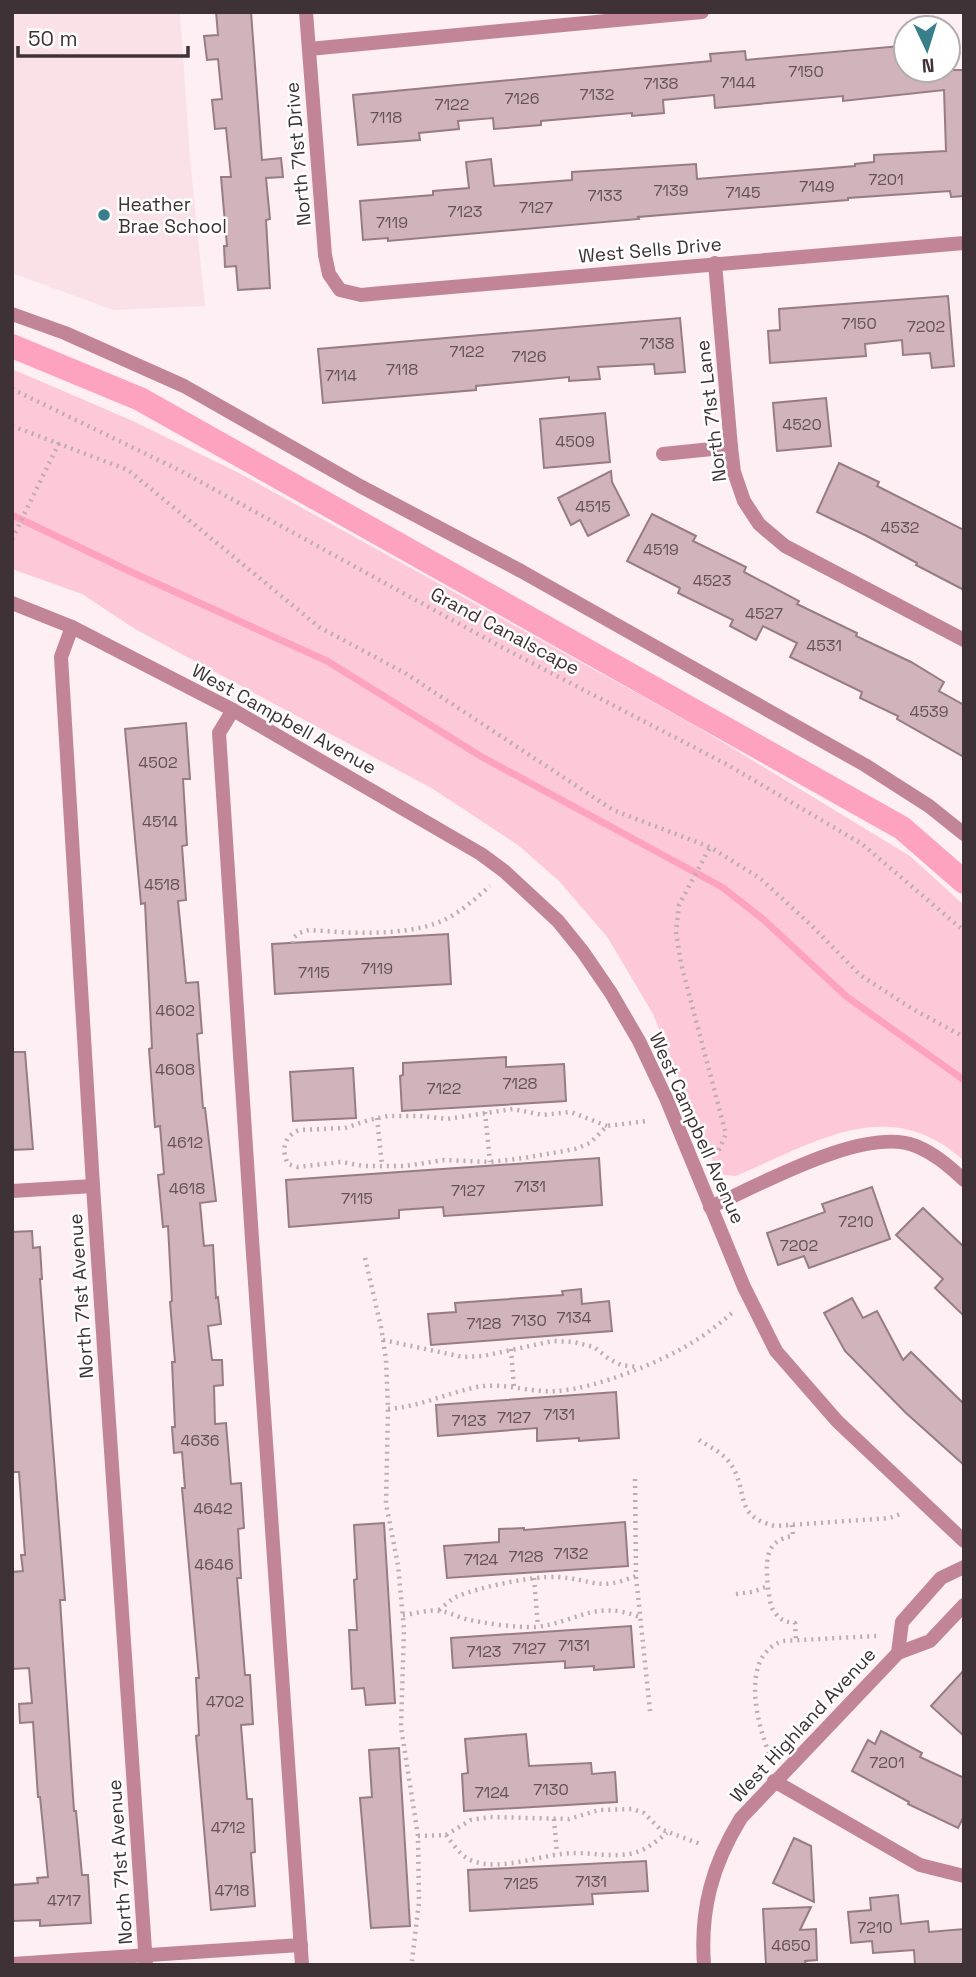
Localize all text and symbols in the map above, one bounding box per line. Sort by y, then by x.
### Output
scale bar [18,14,187,58]
north arrow [892,14,962,84]
text: 50 m [28,25,78,52]
text: N [921,53,935,78]
house number: 7150 [788,61,824,82]
house number: 7144 [720,72,756,93]
house number: 7138 [643,73,679,94]
street label: North 71st Drive [279,81,317,227]
house number: 7132 [580,84,614,105]
house number: 7126 [505,88,540,109]
house number: 7122 [435,94,469,115]
house number: 7118 [370,107,402,128]
house number: 7201 [868,169,904,190]
house number: 7149 [799,176,835,197]
house number: 7139 [653,180,689,201]
house number: 7145 [725,182,761,203]
house number: 7133 [588,185,622,206]
place label: Heather Brae School [118,192,227,239]
house number: 7127 [519,197,553,218]
house number: 7123 [448,201,482,222]
marker: Heather Brae School [96,207,112,223]
house number: 7119 [376,212,408,233]
street label: West Sells Drive [577,231,723,269]
house number: 7150 [841,313,877,334]
house number: 7202 [907,316,945,337]
house number: 7138 [639,333,675,354]
street label: North 71st Lane [690,339,732,483]
house number: 7122 [450,341,484,362]
house number: 7126 [512,346,547,367]
house number: 7118 [386,359,418,380]
house number: 7114 [325,365,357,386]
house number: 4520 [782,414,822,435]
house number: 4509 [555,431,595,452]
house number: 4515 [575,496,611,517]
house number: 4532 [881,517,919,538]
house number: 4519 [643,539,679,560]
house number: 4523 [693,570,731,591]
street label: Grand Canalscape [426,581,584,681]
house number: 4527 [745,603,783,624]
house number: 4531 [806,635,842,656]
street label: West Campbell Avenue [187,658,381,780]
house number: 4539 [909,701,949,722]
house number: 4502 [138,752,178,773]
house number: 4514 [142,811,178,832]
house number: 4518 [144,874,180,895]
house number: 7119 [361,958,393,979]
house number: 7115 [298,962,330,983]
house number: 4602 [155,1000,195,1021]
street label: West Campbell Avenue [643,1028,751,1228]
house number: 4608 [155,1059,195,1080]
house number: 7128 [502,1073,538,1094]
house number: 7122 [427,1078,461,1099]
house number: 4612 [167,1132,203,1153]
house number: 7131 [514,1176,546,1197]
house number: 4618 [169,1178,205,1199]
house number: 7127 [451,1180,485,1201]
house number: 7115 [341,1188,373,1209]
house number: 7210 [838,1211,874,1232]
street label: North 71st Avenue [63,1213,99,1379]
house number: 7202 [780,1235,818,1256]
house number: 7134 [556,1307,592,1328]
house number: 7130 [511,1310,547,1331]
house number: 7128 [466,1313,502,1334]
house number: 7131 [543,1404,575,1425]
house number: 7127 [497,1407,531,1428]
house number: 7123 [452,1410,486,1431]
house number: 4636 [180,1430,220,1451]
house number: 4642 [193,1498,233,1519]
house number: 7132 [554,1543,588,1564]
house number: 7128 [508,1546,544,1567]
house number: 7124 [464,1549,498,1570]
house number: 4646 [194,1554,234,1575]
house number: 7131 [558,1635,590,1656]
house number: 7127 [512,1638,546,1659]
house number: 7123 [467,1641,501,1662]
street label: West Highland Avenue [725,1642,881,1808]
house number: 4702 [206,1691,244,1712]
house number: 7201 [869,1752,905,1773]
street label: North 71st Avenue [102,1779,138,1945]
house number: 7130 [533,1779,569,1800]
house number: 7124 [475,1782,509,1803]
house number: 4712 [211,1817,245,1838]
house number: 7131 [575,1871,607,1892]
house number: 7125 [504,1873,538,1894]
house number: 4718 [214,1880,250,1901]
house number: 4717 [47,1890,81,1911]
house number: 7210 [857,1917,893,1938]
house number: 4650 [771,1935,811,1956]

